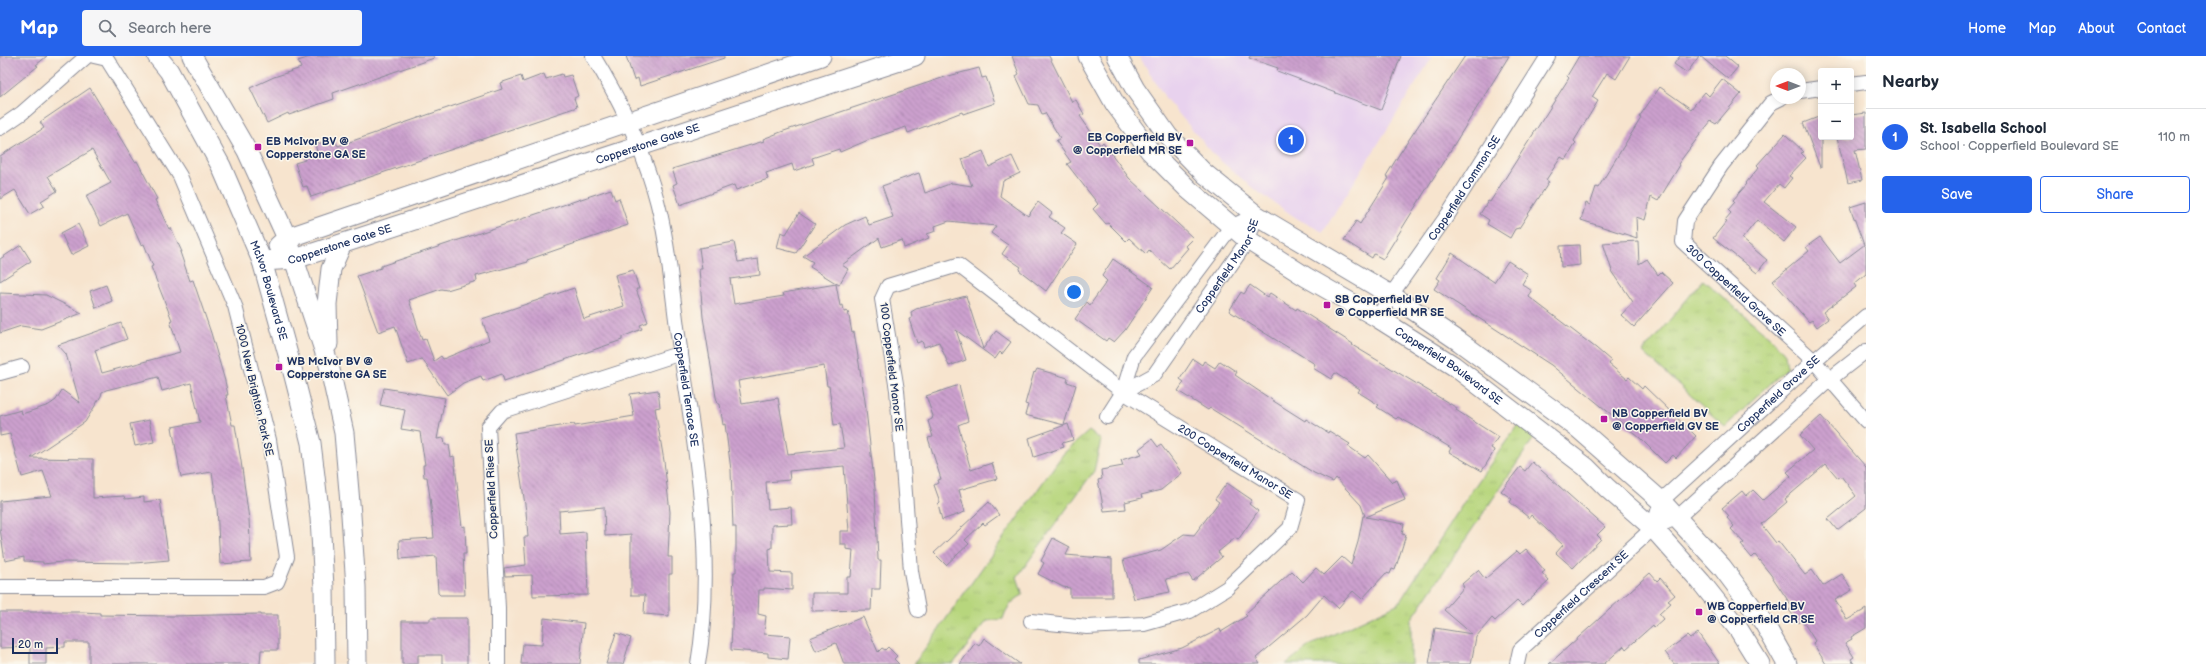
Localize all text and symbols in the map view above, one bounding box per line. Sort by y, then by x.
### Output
search box [82,10,362,46]
text: Map [20,17,58,40]
icon: search [96,17,118,39]
text: Search here [128,19,211,38]
text: Home [1968,20,2006,37]
text: Map [2028,20,2056,37]
text: About [2078,20,2115,37]
text: Contact [2137,20,2186,37]
north arrow [1770,68,1806,104]
map controls [1818,68,1854,140]
button: + [1818,68,1854,104]
text: Nearby [1882,72,1939,92]
button: − [1818,104,1854,140]
text: St. Isabella School [1920,119,2047,138]
street label: Copperstone Gate SE [594,121,701,167]
pin: 1 [1278,125,1304,155]
text: 1 [1892,129,1898,145]
text: 110 m [2158,129,2190,145]
place label: EB Copperfield BV @ Copperfield MR SE [1073,131,1182,157]
street label: Copperfield Common SE [1426,133,1503,243]
place label: EB McIvor BV @ Copperstone GA SE [266,135,366,161]
marker: EB Copperfield BV @ Copperfield MR SE [1185,138,1195,148]
text: School · Copperfield Boulevard SE [1920,138,2119,154]
marker: EB McIvor BV @ Copperstone GA SE [253,142,263,152]
button: Save [1882,176,2032,213]
button: Share [2040,176,2190,213]
street label: Copperfield Manor SE [1193,217,1261,316]
street label: Copperstone Gate SE [287,222,393,266]
street label: McIvor Boulevard SE [247,238,290,342]
street label: 300 Copperfield Grove SE [1683,242,1788,339]
your location [1064,282,1084,302]
place label: SB Copperfield BV @ Copperfield MR SE [1335,293,1444,319]
marker: SB Copperfield BV @ Copperfield MR SE [1322,300,1332,310]
street label: 100 Copperfield Manor SE [877,302,906,432]
street label: 1000 New Brighton Park SE [233,323,276,458]
street label: Copperfield Boulevard SE [1392,324,1505,408]
street label: Copperfield Terrace SE [671,332,701,448]
street label: Copperfield Grove SE [1734,353,1823,435]
place label: WB McIvor BV @ Copperstone GA SE [287,355,387,381]
marker: WB McIvor BV @ Copperstone GA SE [274,362,284,372]
place label: NB Copperfield BV @ Copperfield GV SE [1612,407,1719,433]
marker: NB Copperfield BV @ Copperfield GV SE [1599,414,1609,424]
street label: 200 Copperfield Manor SE [1175,421,1295,502]
street label: Copperfield Rise SE [482,439,501,539]
street label: Copperfield Crescent SE [1531,548,1631,641]
place label: WB Copperfield BV @ Copperfield CR SE [1707,600,1814,626]
marker: WB Copperfield BV @ Copperfield CR SE [1694,607,1704,617]
scale bar [12,636,58,655]
text: 20 m [18,638,43,651]

